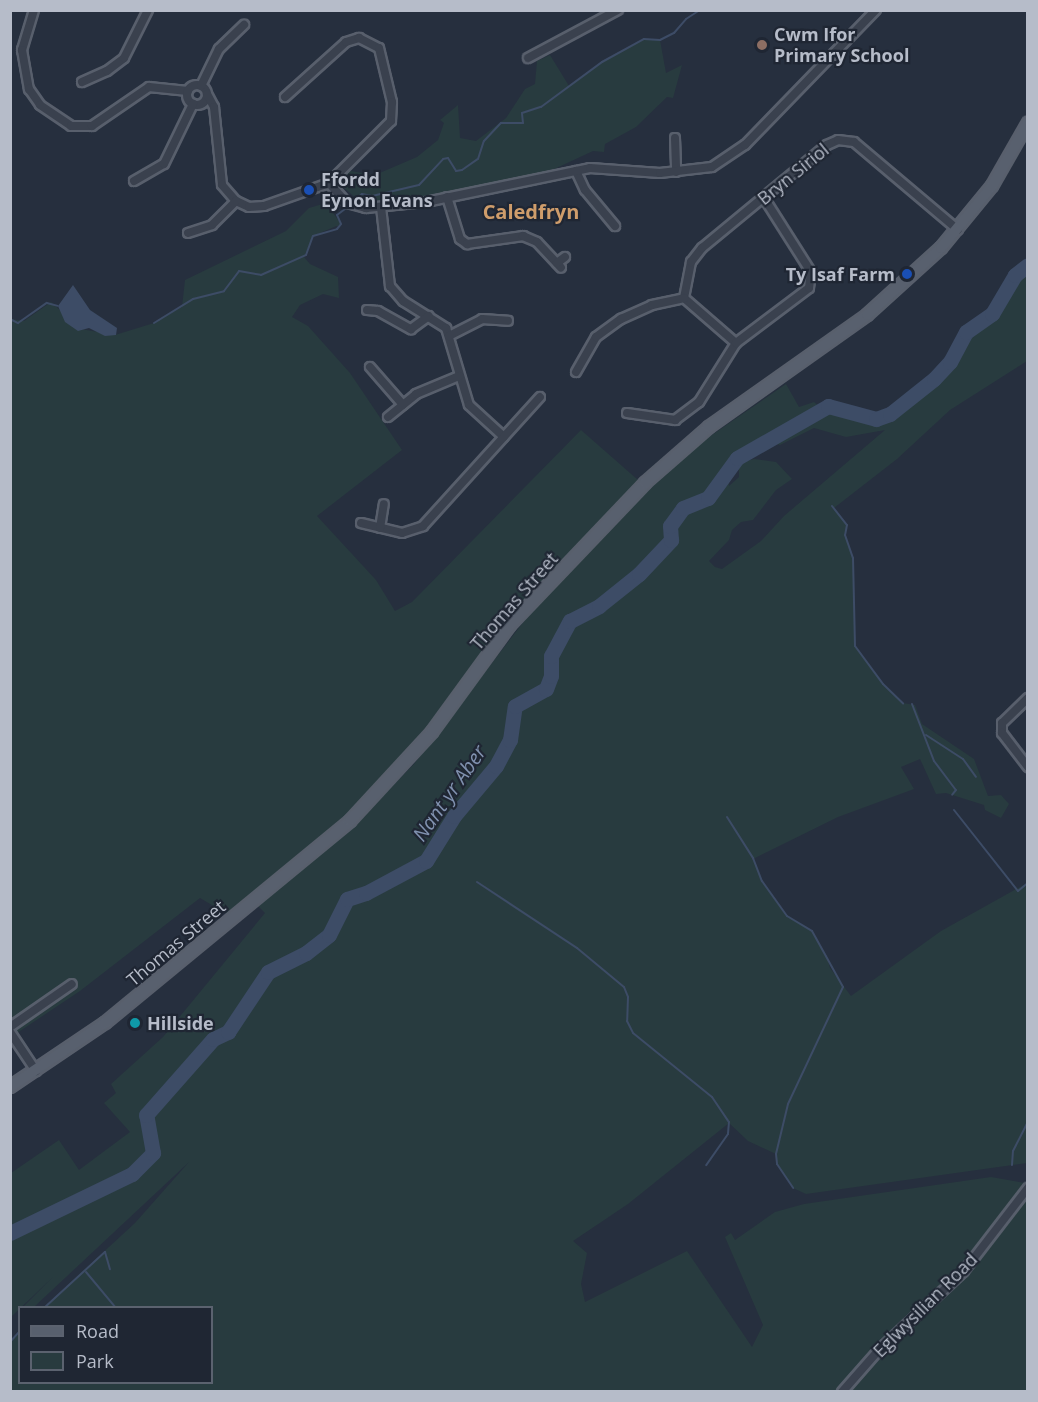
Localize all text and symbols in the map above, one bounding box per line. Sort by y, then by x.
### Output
place label: Cwm Ifor Primary School [774,24,909,66]
marker: Cwm Ifor Primary School [755,38,769,52]
street label: Bryn Siriol [753,139,833,209]
place label: Ffordd Eynon Evans [321,169,433,212]
marker: Ffordd Eynon Evans [302,183,316,197]
district label: Caledfryn [483,199,579,223]
place label: Ty Isaf Farm [786,263,895,285]
marker: Ty Isaf Farm [900,267,914,281]
street label: Thomas Street [466,548,562,654]
water label: Nant yr Aber [407,740,491,846]
street label: Thomas Street [122,896,230,990]
place label: Hillside [147,1012,214,1034]
marker: Hillside [128,1016,142,1030]
street label: Eglwysilian Road [869,1249,981,1361]
legend [18,1306,213,1384]
text: Road [76,1319,119,1343]
text: Park [76,1349,114,1373]

